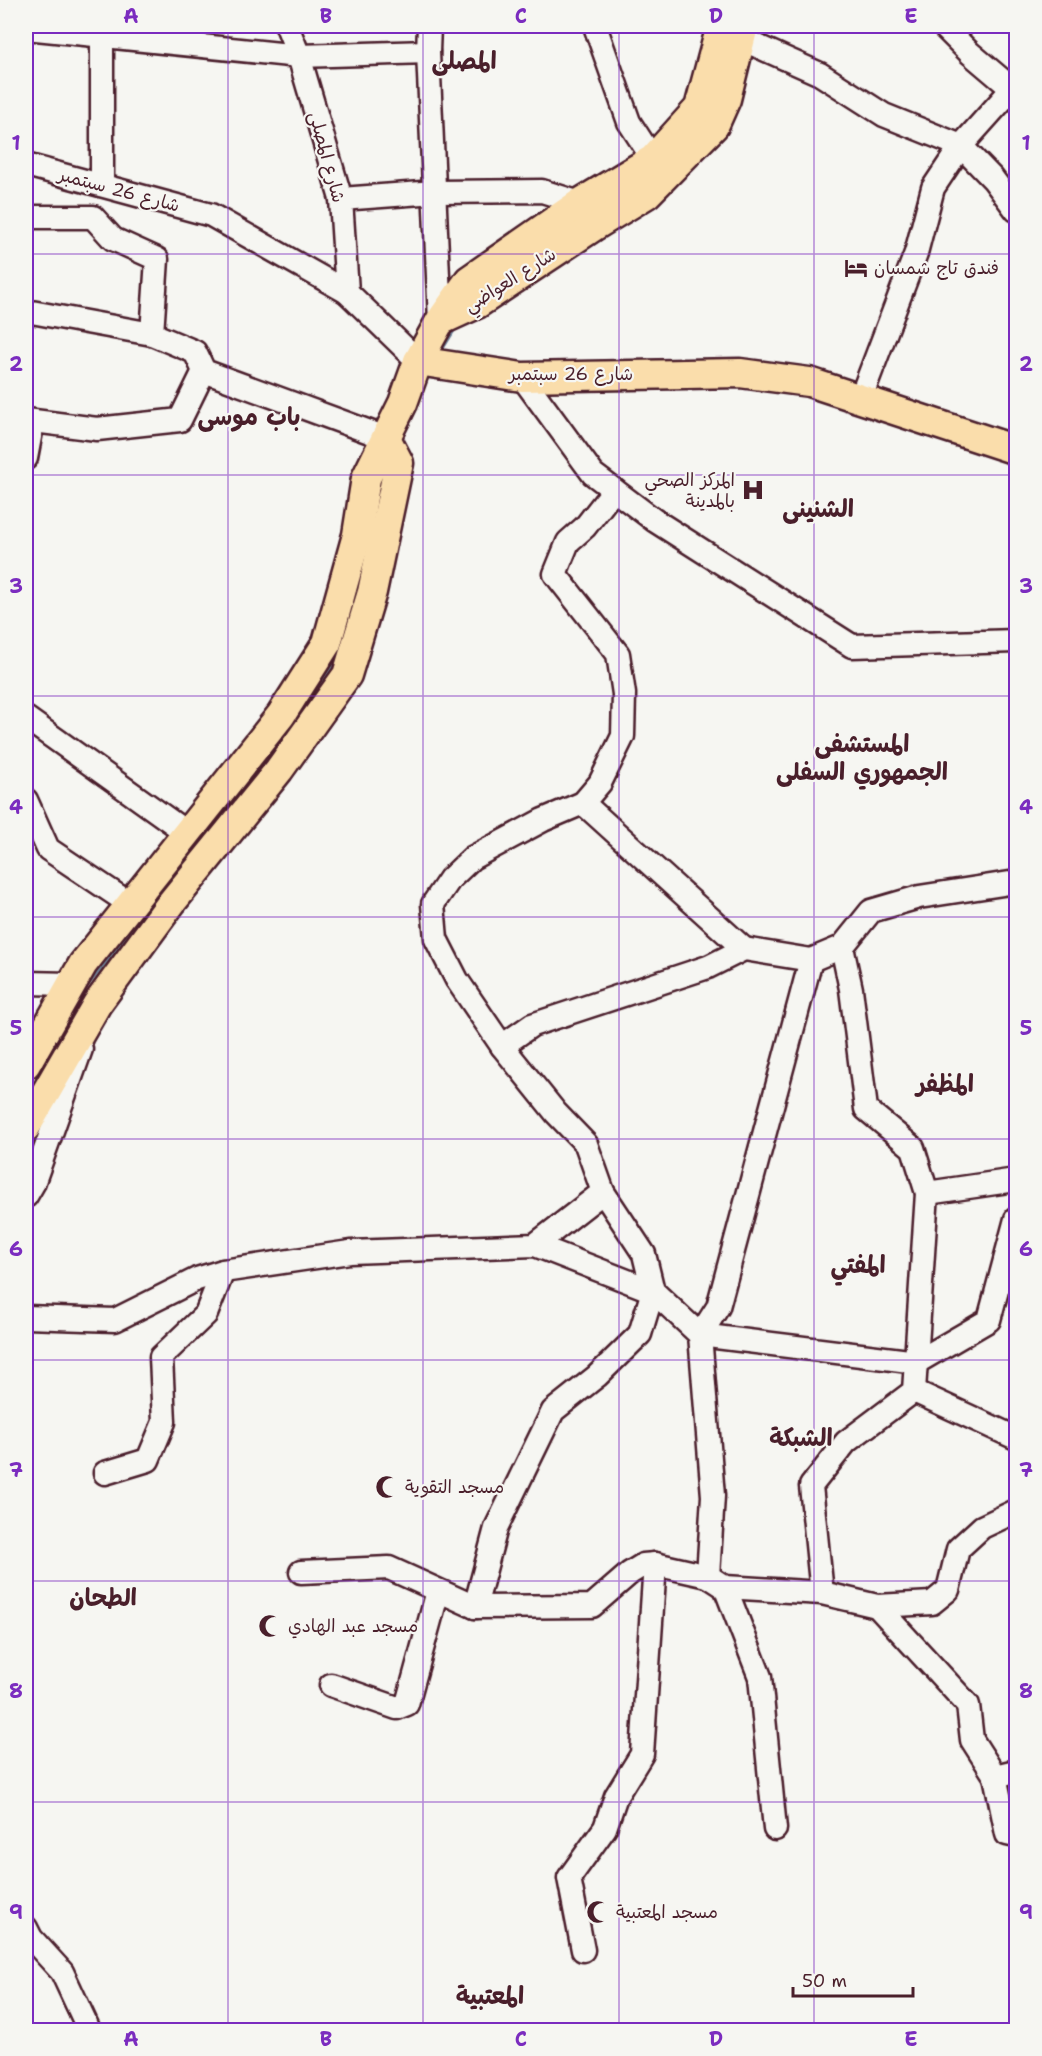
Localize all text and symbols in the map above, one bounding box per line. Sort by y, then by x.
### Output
text: A [123,3,139,29]
text: B [320,3,332,29]
text: C [515,3,527,29]
text: D [709,3,723,29]
text: E [904,3,918,29]
district label: المصلى [431,45,497,77]
street label: شارع المصلى [303,109,351,205]
text: 1 [11,130,21,156]
text: 1 [1021,130,1031,156]
street label: شارع 26 سبتمبر [54,162,182,218]
street label: شارع العواضي [459,242,563,321]
hotel icon: فندق تاج شمسان [843,255,869,281]
place label: فندق تاج شمسان [874,256,999,280]
text: 2 [9,351,23,377]
text: 2 [1019,351,1033,377]
street label: شارع 26 سبتمبر [507,362,633,386]
district label: باب موسى [197,401,301,433]
place label: المركز الصحي بالمدينة [645,468,735,513]
hospital icon: المركز الصحي بالمدينة [740,477,766,503]
district label: الشنينى [782,493,854,525]
text: 3 [9,573,23,599]
text: 3 [1019,573,1033,599]
district label: المستشفى الجمهوري السفلى [776,728,948,790]
text: 4 [9,794,23,820]
text: 4 [1019,794,1033,820]
text: 5 [10,1015,22,1041]
text: 5 [1020,1015,1032,1041]
district label: المظفر [914,1068,974,1100]
text: 6 [9,1236,23,1262]
text: 6 [1019,1236,1033,1262]
district label: المفتي [830,1249,886,1286]
district label: الشبكة [769,1422,833,1454]
text: 7 [9,1457,23,1483]
text: 7 [1019,1457,1033,1483]
mosque icon: مسجد التقوية [374,1474,400,1500]
place label: مسجد التقوية [405,1475,504,1499]
district label: الطحان [69,1582,137,1614]
mosque icon: مسجد عبد الهادي [257,1613,283,1639]
place label: مسجد عبد الهادي [288,1614,418,1639]
text: 8 [9,1678,23,1704]
text: 8 [1019,1678,1033,1704]
text: 9 [9,1899,23,1925]
mosque icon: مسجد المعتبية [585,1899,611,1925]
text: 9 [1019,1899,1033,1925]
place label: مسجد المعتبية [616,1900,718,1924]
scale bar [793,1960,913,1998]
text: 50 m [802,1969,847,1993]
district label: المعتبية [456,1980,524,2012]
text: A [123,2026,139,2052]
text: B [320,2026,332,2052]
text: C [515,2026,527,2052]
text: D [709,2026,723,2052]
text: E [904,2026,918,2052]

